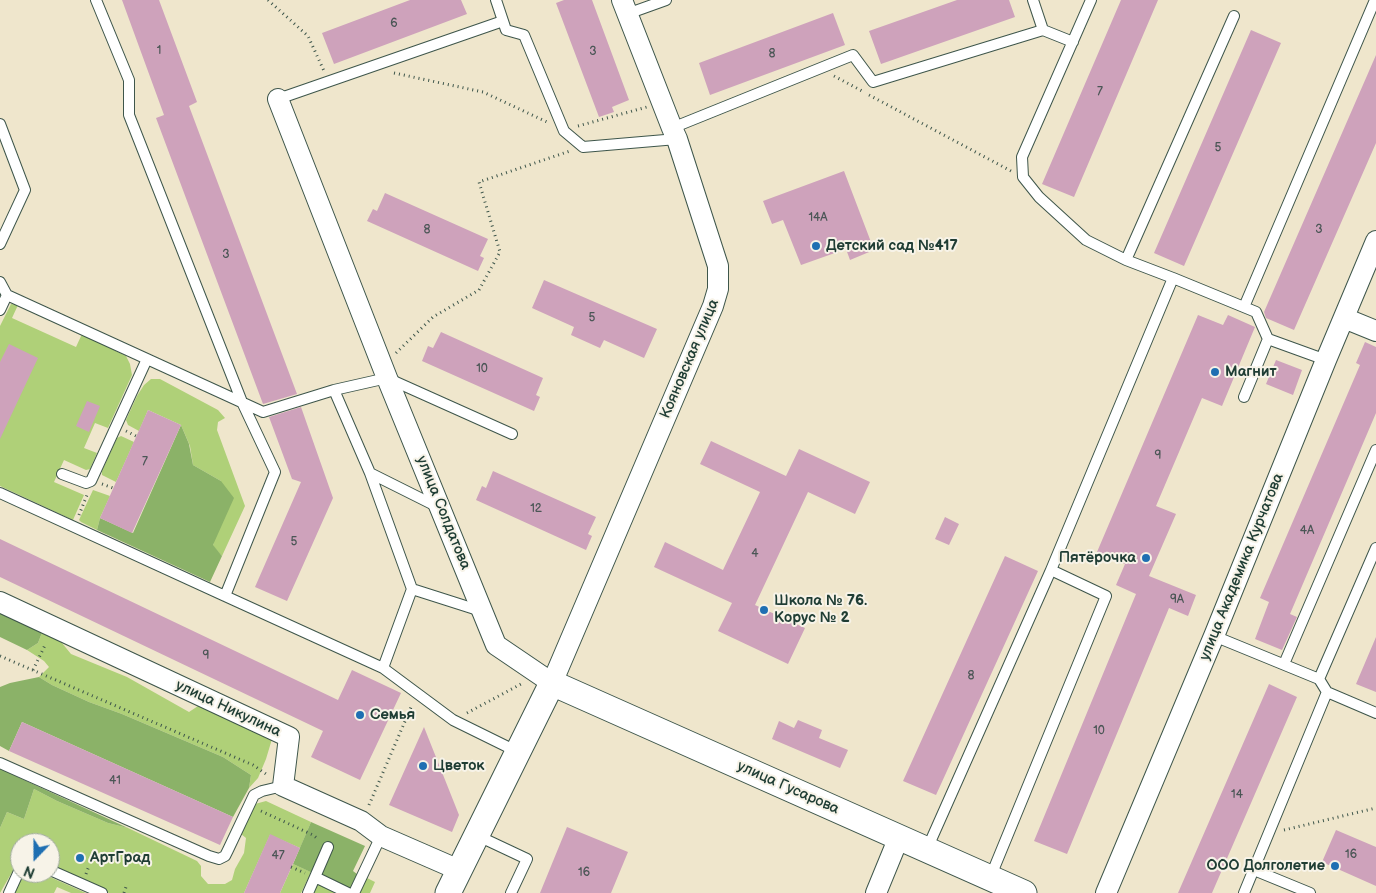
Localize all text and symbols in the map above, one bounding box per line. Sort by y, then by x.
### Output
house number: 6 [390,17,398,31]
house number: 1 [157,44,161,58]
house number: 3 [589,45,597,59]
house number: 8 [769,47,775,61]
house number: 7 [1097,85,1103,99]
house number: 5 [1215,141,1221,155]
house number: 14А [808,211,828,225]
house number: 8 [424,223,430,237]
house number: 3 [1315,223,1323,237]
place label: Детский сад №417 [826,237,958,255]
marker: Детский сад №417 [810,240,822,252]
house number: 3 [222,248,230,262]
street label: Кояновская улица [657,297,723,421]
house number: 5 [589,311,595,325]
house number: 10 [476,362,488,376]
place label: Магнит [1225,363,1277,381]
marker: Магнит [1209,366,1221,378]
house number: 9 [1155,449,1161,463]
street label: улица Солдатова [412,453,474,573]
house number: 7 [142,455,148,469]
street label: улица Академика Курчатова [1196,471,1288,663]
house number: 12 [530,502,542,516]
house number: 4А [1300,524,1314,538]
house number: 5 [291,535,297,549]
house number: 4 [751,547,759,561]
place label: Пятёрочка [1059,549,1136,567]
marker: Пятёрочка [1140,552,1152,564]
place label: Школа № 76. Корус № 2 [774,592,867,627]
house number: 9А [1170,593,1184,607]
marker: Школа № 76. Корус № 2 [758,604,770,616]
house number: 9 [203,649,209,663]
house number: 8 [968,669,974,683]
street label: улица Никулина [172,677,284,741]
place label: Семья [370,706,415,724]
marker: Семья [354,709,366,721]
house number: 10 [1093,724,1105,738]
place label: Цветок [433,757,484,775]
street label: улица Гусарова [734,757,842,819]
marker: Цветок [417,760,429,772]
house number: 41 [109,774,121,788]
house number: 14 [1231,788,1243,802]
north arrow [10,833,60,883]
house number: 16 [1345,848,1357,862]
place label: АртГрад [90,849,150,867]
house number: 47 [271,849,285,863]
marker: АртГрад [74,852,86,864]
place label: ООО Долголетие [1207,857,1325,875]
marker: ООО Долголетие [1329,860,1341,872]
text: N [22,862,38,881]
house number: 16 [578,866,590,880]

